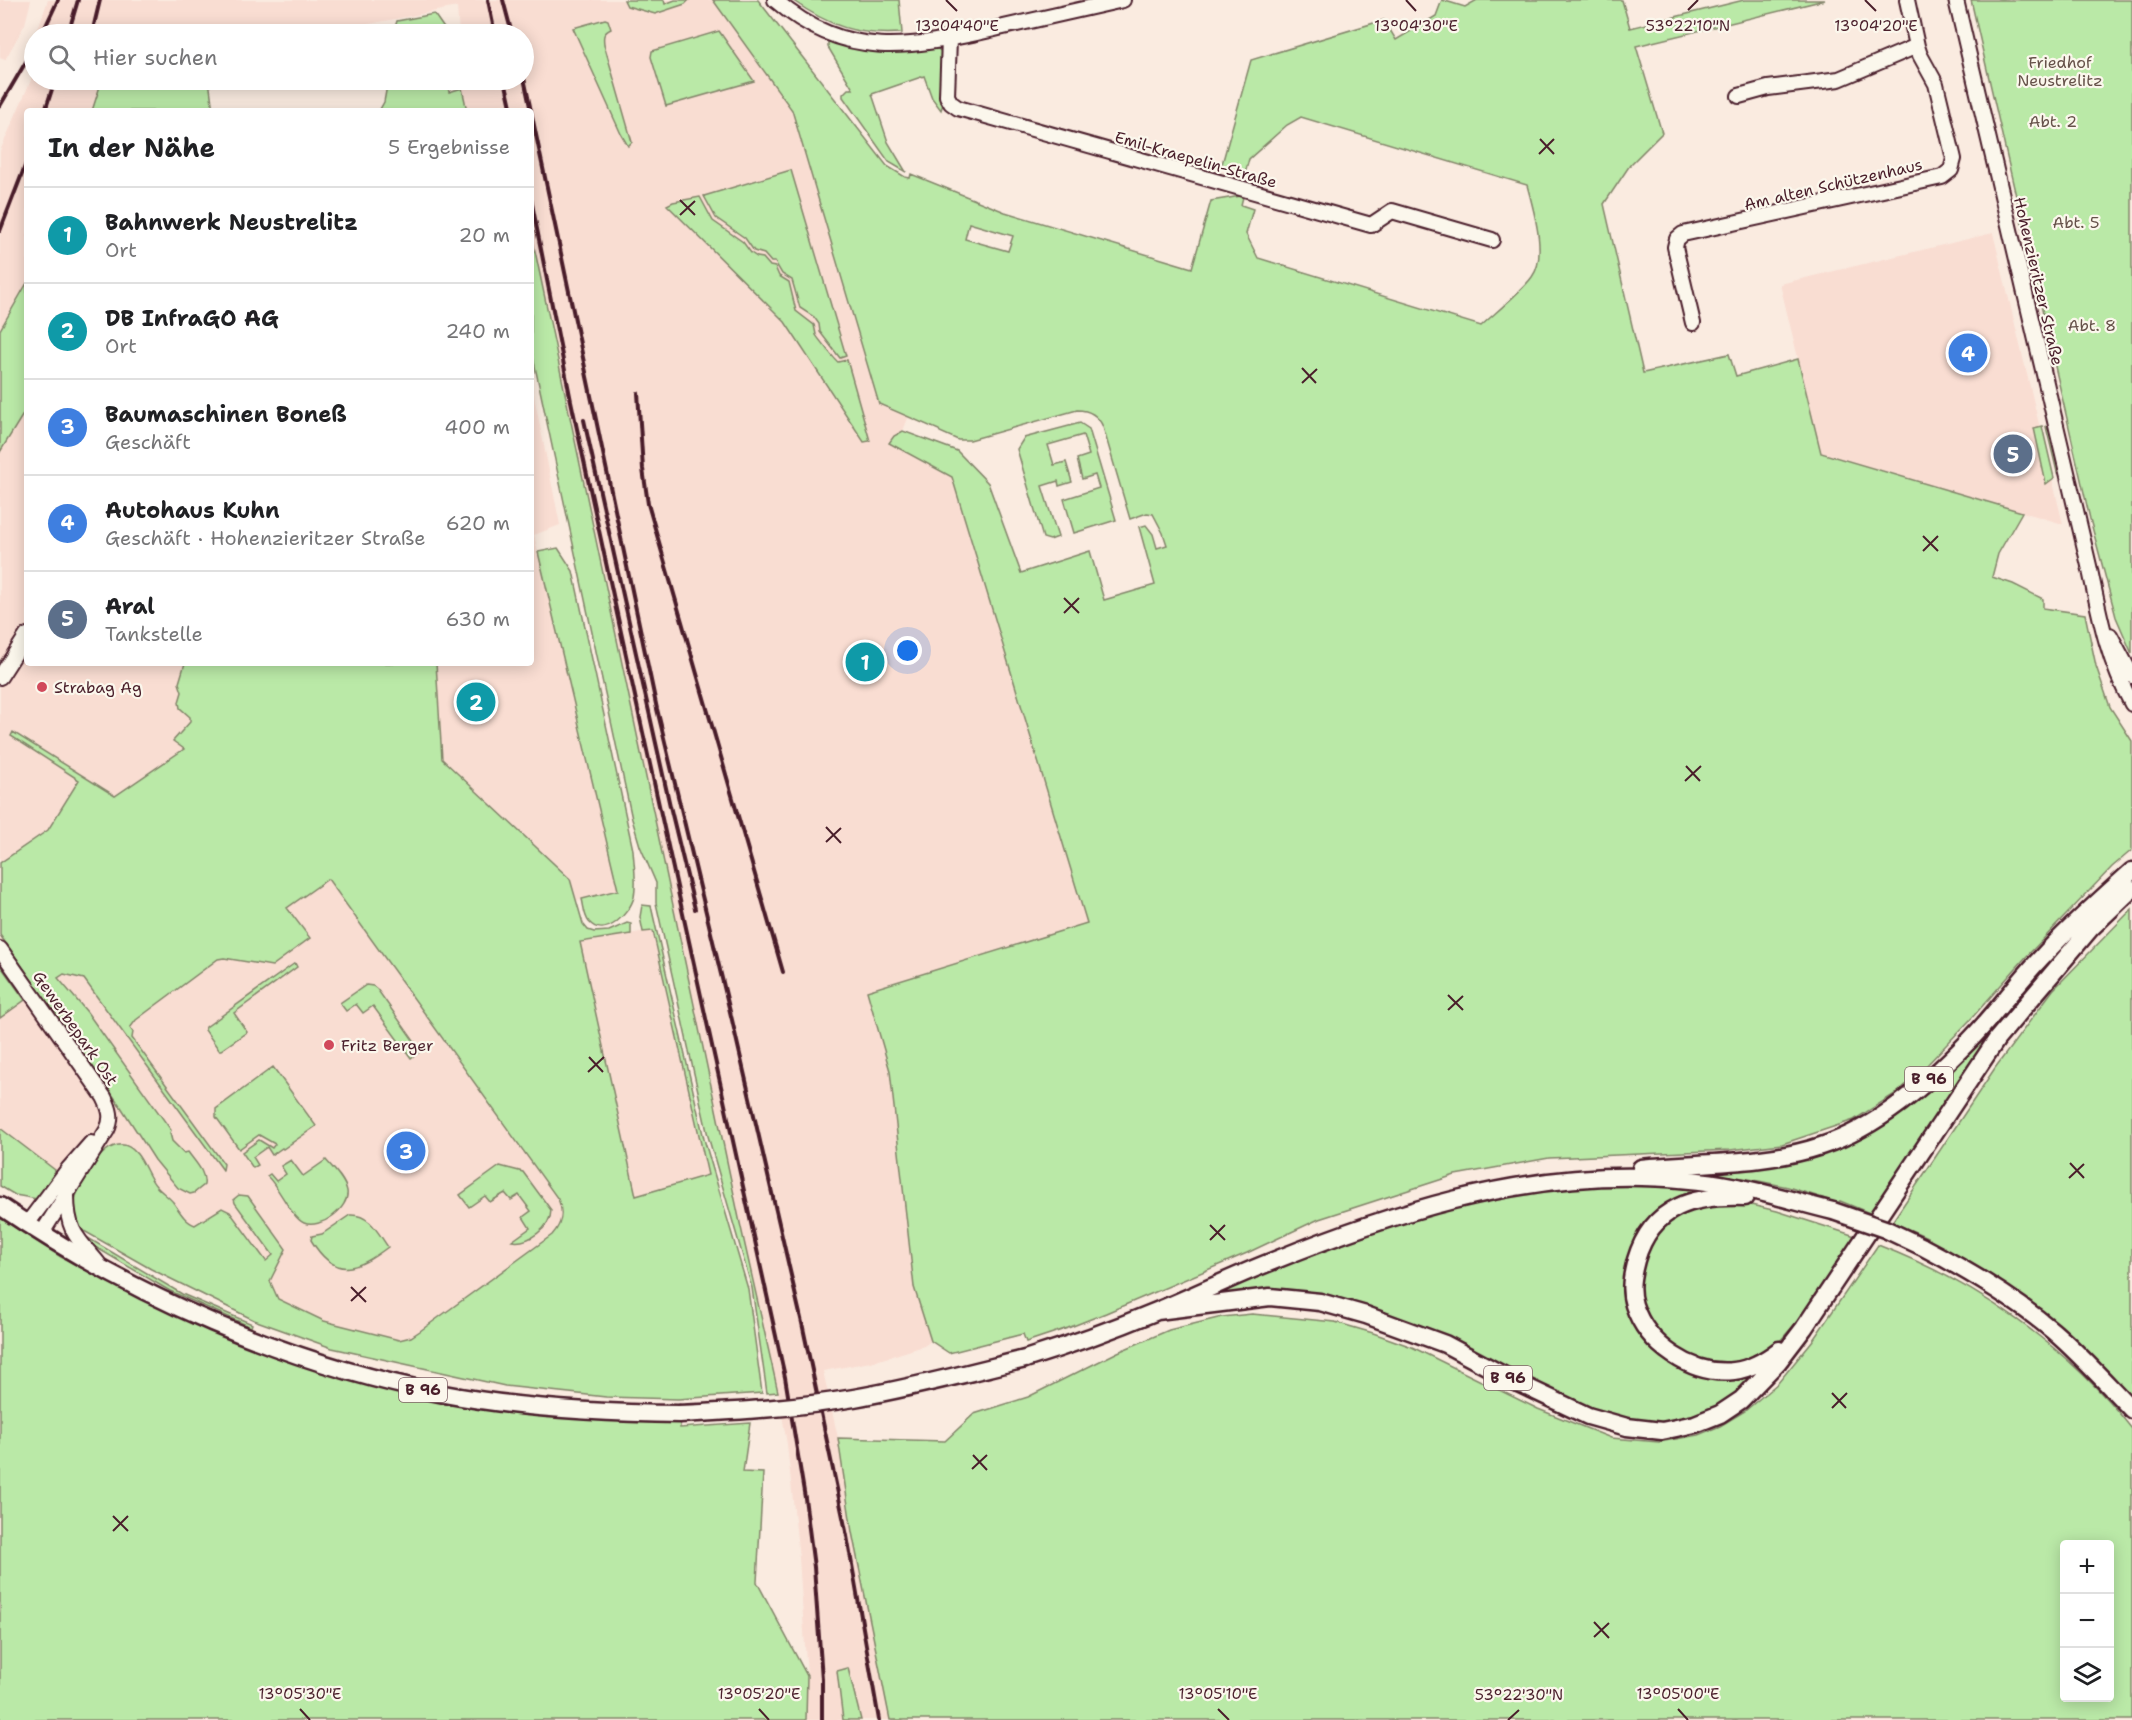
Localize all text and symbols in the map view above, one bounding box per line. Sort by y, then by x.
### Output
text: 13°04'40"E [915,16,999,36]
text: 13°04'30"E [1374,16,1458,36]
text: 53°22'10"N [1646,16,1730,36]
text: 13°04'20"E [1834,16,1918,36]
search box [24,24,534,90]
icon: search [45,41,78,74]
text: Hier suchen [93,43,218,72]
park label: Friedhof Neustrelitz [2017,52,2103,91]
park label: Abt. 2 [2029,111,2077,132]
street label: Emil-Kraepelin-Straße [1112,126,1279,193]
text: In der Nähe [48,130,215,165]
text: 5 Ergebnisse [388,134,510,160]
street label: Am alten Schützenhaus [1742,154,1924,215]
street label: Hohenzieritzer Straße [2009,195,2068,367]
text: Bahnwerk Neustrelitz [105,208,358,237]
park label: Abt. 5 [2052,212,2100,233]
text: 1 [63,222,72,248]
text: 20 m [459,222,510,248]
text: Ort [105,237,137,263]
text: DB InfraGO AG [105,304,279,333]
park label: Abt. 8 [2068,315,2116,336]
text: 2 [61,318,75,344]
text: 240 m [445,318,510,344]
pin: 4 [1948,330,1988,376]
text: Ort [105,333,137,359]
text: Baumaschinen Boneß [105,400,347,429]
text: 3 [61,414,75,440]
text: 400 m [444,414,510,440]
text: Geschäft [105,429,191,455]
pin: 5 [1994,432,2032,476]
text: Autohaus Kuhn [105,496,280,525]
text: 4 [61,510,75,536]
text: 620 m [446,510,510,536]
text: Geschäft · Hohenzieritzer Straße [105,525,426,551]
text: Aral [105,592,155,621]
text: 5 [61,606,74,632]
text: 630 m [446,606,510,632]
text: Tankstelle [105,621,203,647]
your location [893,636,922,665]
pin: 1 [846,640,884,684]
place label: Strabag Ag [54,677,142,698]
marker: Strabag Ag [35,680,49,694]
pin: 2 [456,680,496,724]
street label: Gewerbepark Ost [28,967,123,1090]
place label: Fritz Berger [341,1035,434,1056]
marker: Fritz Berger [322,1038,336,1052]
road number: B 96 [1905,1067,1953,1091]
pin: 3 [386,1128,426,1174]
road number: B 96 [1484,1366,1532,1390]
road number: B 96 [399,1378,447,1402]
map controls [2060,1540,2114,1702]
button: + [2060,1540,2114,1594]
button: − [2060,1594,2114,1648]
button: layers [2060,1648,2114,1702]
text: 13°05'30"E [259,1684,341,1704]
text: 13°05'20"E [718,1684,800,1704]
text: 13°05'10"E [1179,1684,1257,1704]
text: 13°05'00"E [1636,1684,1720,1704]
text: 53°22'30"N [1475,1685,1563,1705]

